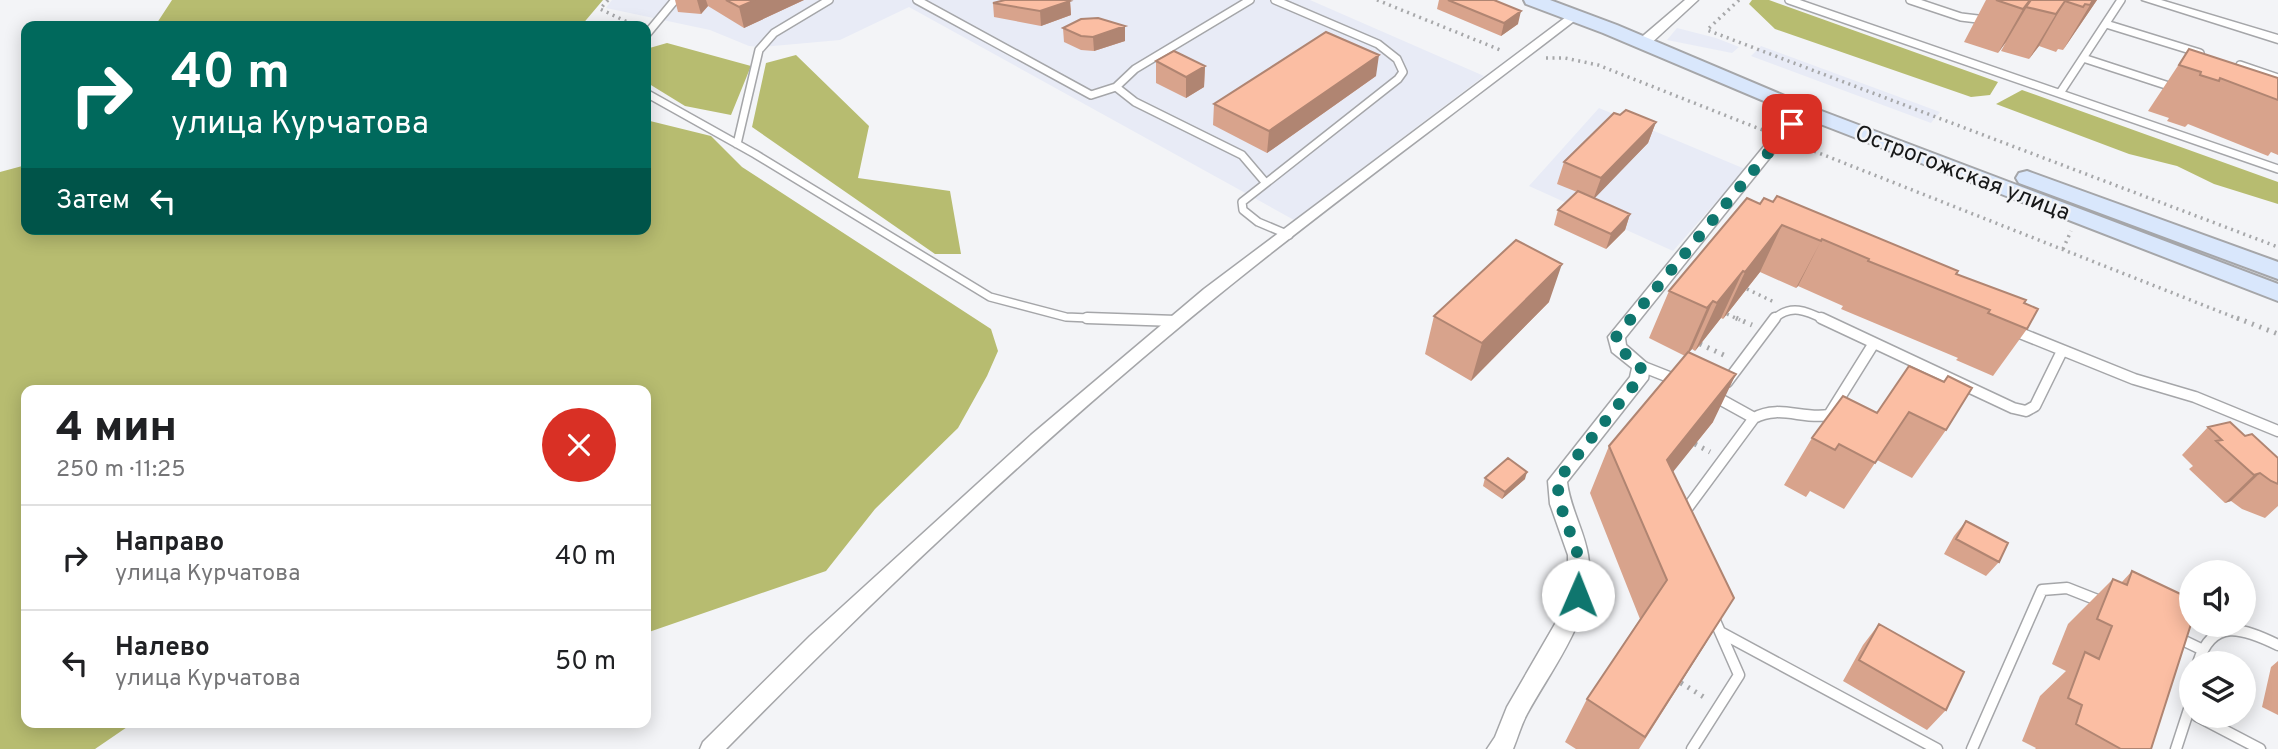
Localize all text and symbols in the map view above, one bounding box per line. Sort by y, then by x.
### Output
text: 40 m [171,44,290,106]
icon: right [56,49,147,140]
pin [1762,94,1822,154]
text: улица Курчатова [171,105,429,145]
icon: arrive [1773,105,1811,143]
street label: Острогожская улица [1850,120,2074,229]
icon: left [144,182,182,220]
text: Затем [56,185,130,218]
text: 4 мин [56,403,177,456]
button: close [542,408,616,482]
text: 250 m · 11:25 [56,456,185,485]
text: Направо [115,527,224,560]
icon: right [56,539,94,577]
text: 40 m [555,541,616,574]
position arrow [1541,558,1615,632]
text: улица Курчатова [115,560,300,589]
map controls [2179,560,2256,728]
button: sound [2179,560,2256,637]
text: Налево [115,632,210,665]
icon: left [56,644,94,682]
text: 50 m [555,646,616,679]
button: layers [2179,651,2256,728]
text: улица Курчатова [115,665,300,694]

